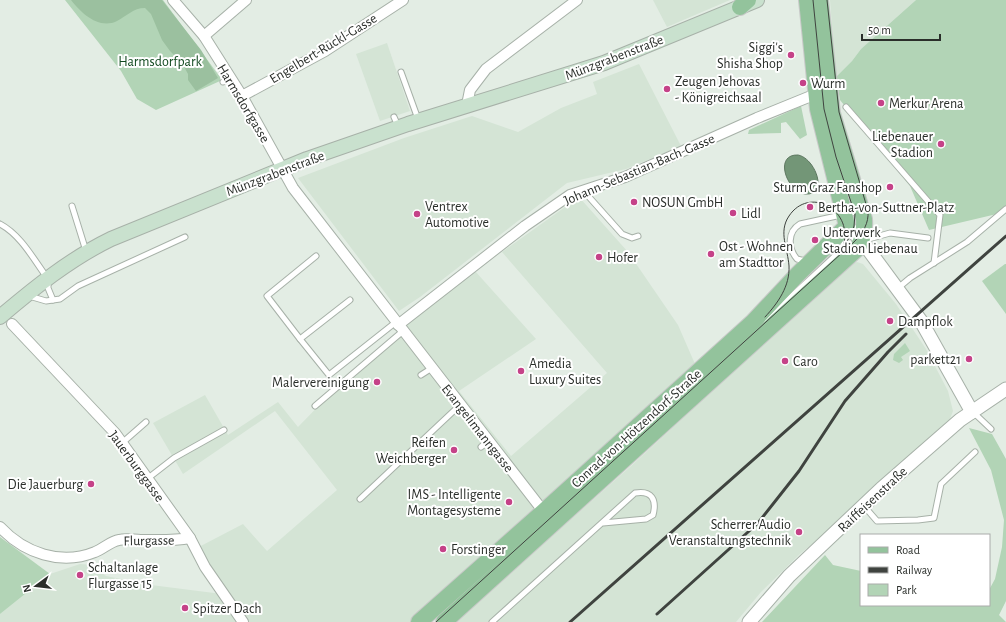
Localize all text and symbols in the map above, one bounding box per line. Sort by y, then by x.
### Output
street label: Engelbert-Rückl-Gasse [267,11,380,86]
scale bar [862,16,940,42]
text: 50 m [868,24,891,36]
street label: Münzgrabenstraße [563,33,665,83]
place label: Siggi's Shisha Shop [717,41,783,71]
marker: Siggi's Shisha Shop [786,50,796,60]
park label: Harmsdorfpark [118,55,202,69]
street label: Harmsdorfgasse [214,62,272,145]
place label: Zeugen Jehovas - Königreichsaal [675,75,762,105]
place label: Wurm [811,77,846,91]
marker: Wurm [798,78,808,88]
marker: Zeugen Jehovas - Königreichsaal [662,84,672,94]
place label: Merkur Arena [889,97,964,111]
marker: Merkur Arena [876,98,886,108]
place label: Liebenauer Stadion [872,130,933,160]
street label: Johann-Sebastian-Bach-Gasse [562,132,717,208]
marker: Liebenauer Stadion [936,139,946,149]
street label: Münzgrabenstraße [224,149,326,199]
place label: Sturm Graz Fanshop [773,181,882,195]
marker: Sturm Graz Fanshop [885,182,895,192]
place label: NOSUN GmbH [642,196,723,210]
marker: NOSUN GmbH [629,197,639,207]
place label: Ventrex Automotive [425,200,489,230]
place label: Bertha-von-Suttner-Platz [818,201,954,215]
marker: Bertha-von-Suttner-Platz [805,202,815,212]
place label: Lidl [741,207,761,221]
marker: Lidl [728,208,738,218]
marker: Ventrex Automotive [412,209,422,219]
place label: Unterwerk Stadion Liebenau [823,226,918,256]
marker: Unterwerk Stadion Liebenau [810,235,820,245]
place label: Ost - Wohnen am Stadttor [719,240,793,270]
marker: Ost - Wohnen am Stadttor [706,249,716,259]
place label: Hofer [607,251,638,265]
marker: Hofer [594,252,604,262]
place label: Dampflok [898,315,953,329]
marker: Dampflok [885,316,895,326]
place label: parkett21 [910,353,961,367]
marker: parkett21 [964,354,974,364]
place label: Caro [793,355,818,369]
marker: Caro [780,356,790,366]
place label: Amedia Luxury Suites [529,357,601,387]
marker: Amedia Luxury Suites [516,366,526,376]
street label: Conrad-von-Hötzendorf-Straße [569,367,704,491]
place label: Malervereinigung [272,376,369,390]
marker: Malervereinigung [372,377,382,387]
street label: Evangelimanngasse [439,382,516,475]
street label: Jauerburggasse [106,428,167,505]
place label: Reifen Weichberger [376,436,446,466]
marker: Reifen Weichberger [449,445,459,455]
street label: Raiffeisenstraße [835,464,910,535]
place label: Die Jauerburg [8,478,83,492]
marker: Die Jauerburg [86,479,96,489]
place label: IMS - Intelligente Montagesysteme [407,488,501,518]
marker: IMS - Intelligente Montagesysteme [504,497,514,507]
place label: Scherrer Audio Veranstaltungstechnik [669,518,792,548]
marker: Scherrer Audio Veranstaltungstechnik [794,527,804,537]
street label: Flurgasse [123,534,175,548]
legend [860,534,990,606]
place label: Forstinger [451,543,506,557]
marker: Forstinger [438,544,448,554]
text: Road [896,544,920,556]
place label: Schaltanlage Flurgasse 15 [88,561,158,591]
text: Railway [896,564,932,577]
north arrow [16,566,56,606]
marker: Schaltanlage Flurgasse 15 [75,570,85,580]
text: N [21,583,33,594]
text: Park [896,584,917,596]
place label: Spitzer Dach [193,602,262,616]
marker: Spitzer Dach [180,603,190,613]

